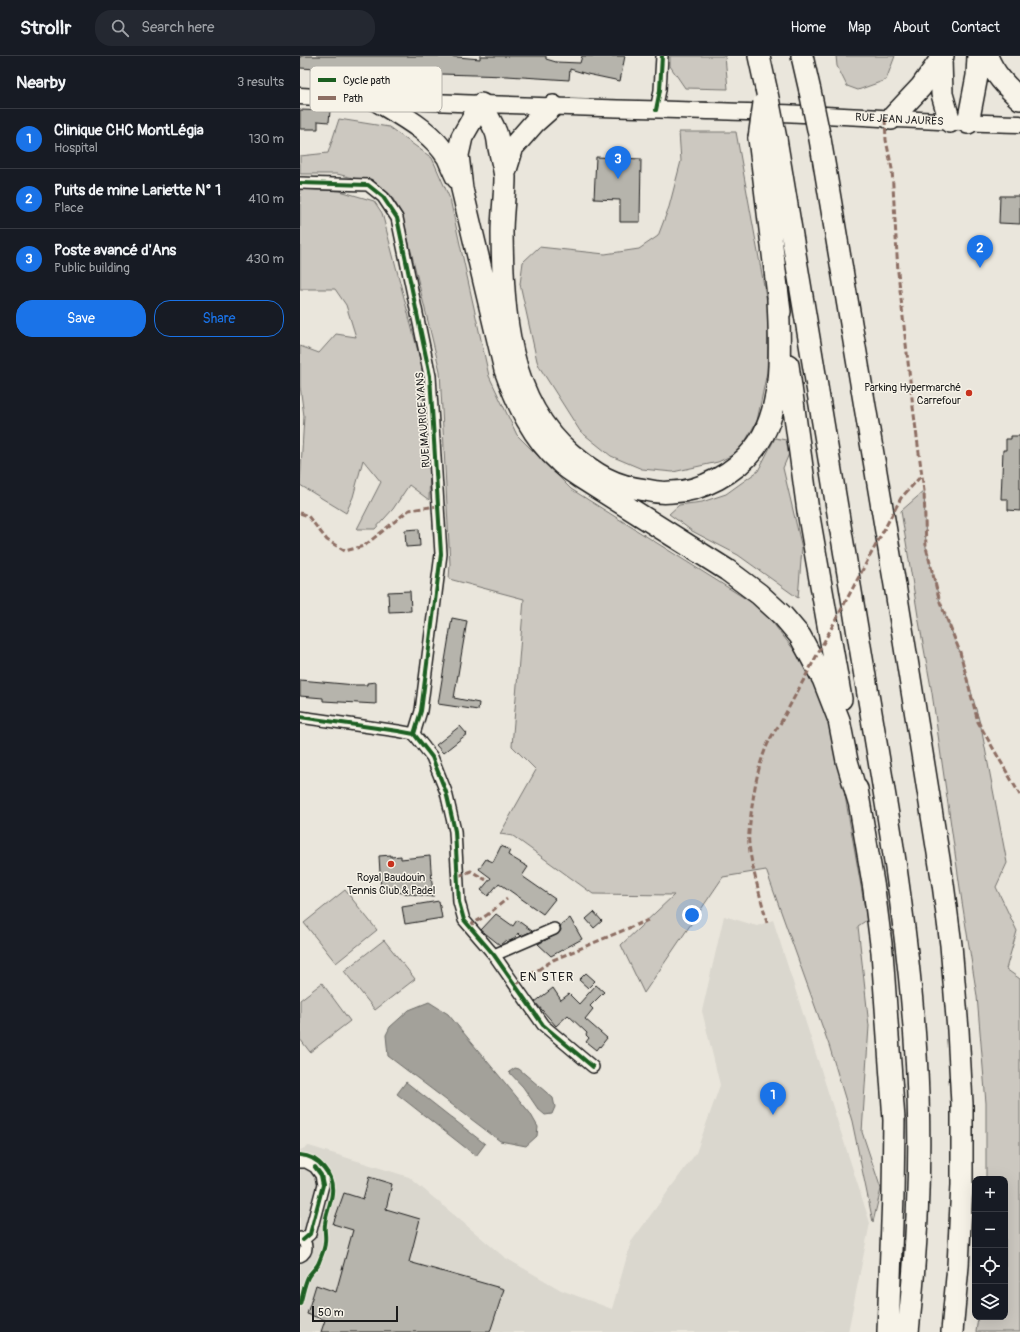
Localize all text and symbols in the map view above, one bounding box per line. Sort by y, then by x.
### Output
search box [95,10,375,46]
text: Strollr [20,16,71,40]
icon: search [109,17,131,39]
text: Search here [141,18,214,37]
text: Home [791,19,826,36]
text: Map [848,19,871,36]
text: About [893,19,929,36]
text: Contact [951,19,1000,36]
legend [310,66,442,112]
text: Nearby [16,72,65,93]
text: 3 results [237,74,284,90]
text: Cycle path [343,74,390,87]
text: Path [343,92,363,105]
street label: RUE JEAN JAURÈS [855,110,944,128]
text: Clinique CHC MontLégia [54,121,204,140]
text: 1 [26,131,32,147]
text: 130 m [248,131,284,147]
text: Hospital [54,140,98,156]
pin: 3 [605,146,631,179]
text: Puits de mine Lariette N° 1 [54,181,221,200]
text: 2 [25,191,33,207]
text: 410 m [248,191,284,207]
text: Place [54,200,83,216]
pin: 2 [967,235,993,268]
text: Poste avancé d'Ans [54,241,176,260]
text: 3 [25,251,33,267]
text: 430 m [246,251,284,267]
text: Public building [54,260,130,276]
button: Save [16,300,146,337]
button: Share [154,300,284,337]
street label: RUE MAURICE YANS [413,372,433,468]
place label: Parking Hypermarché Carrefour [864,381,961,407]
marker: Parking Hypermarché Carrefour [964,388,974,398]
marker: Royal Baudouin Tennis Club & Padel [386,859,396,869]
place label: Royal Baudouin Tennis Club & Padel [347,871,435,897]
your location [682,905,702,925]
district label: EN STER [520,969,574,985]
pin: 1 [760,1082,786,1115]
map controls [972,1176,1008,1320]
button: + [972,1176,1008,1212]
button: − [972,1212,1008,1248]
button: locate [972,1248,1008,1284]
button: layers [972,1284,1008,1320]
scale bar [312,1304,398,1323]
text: 50 m [318,1306,344,1319]

